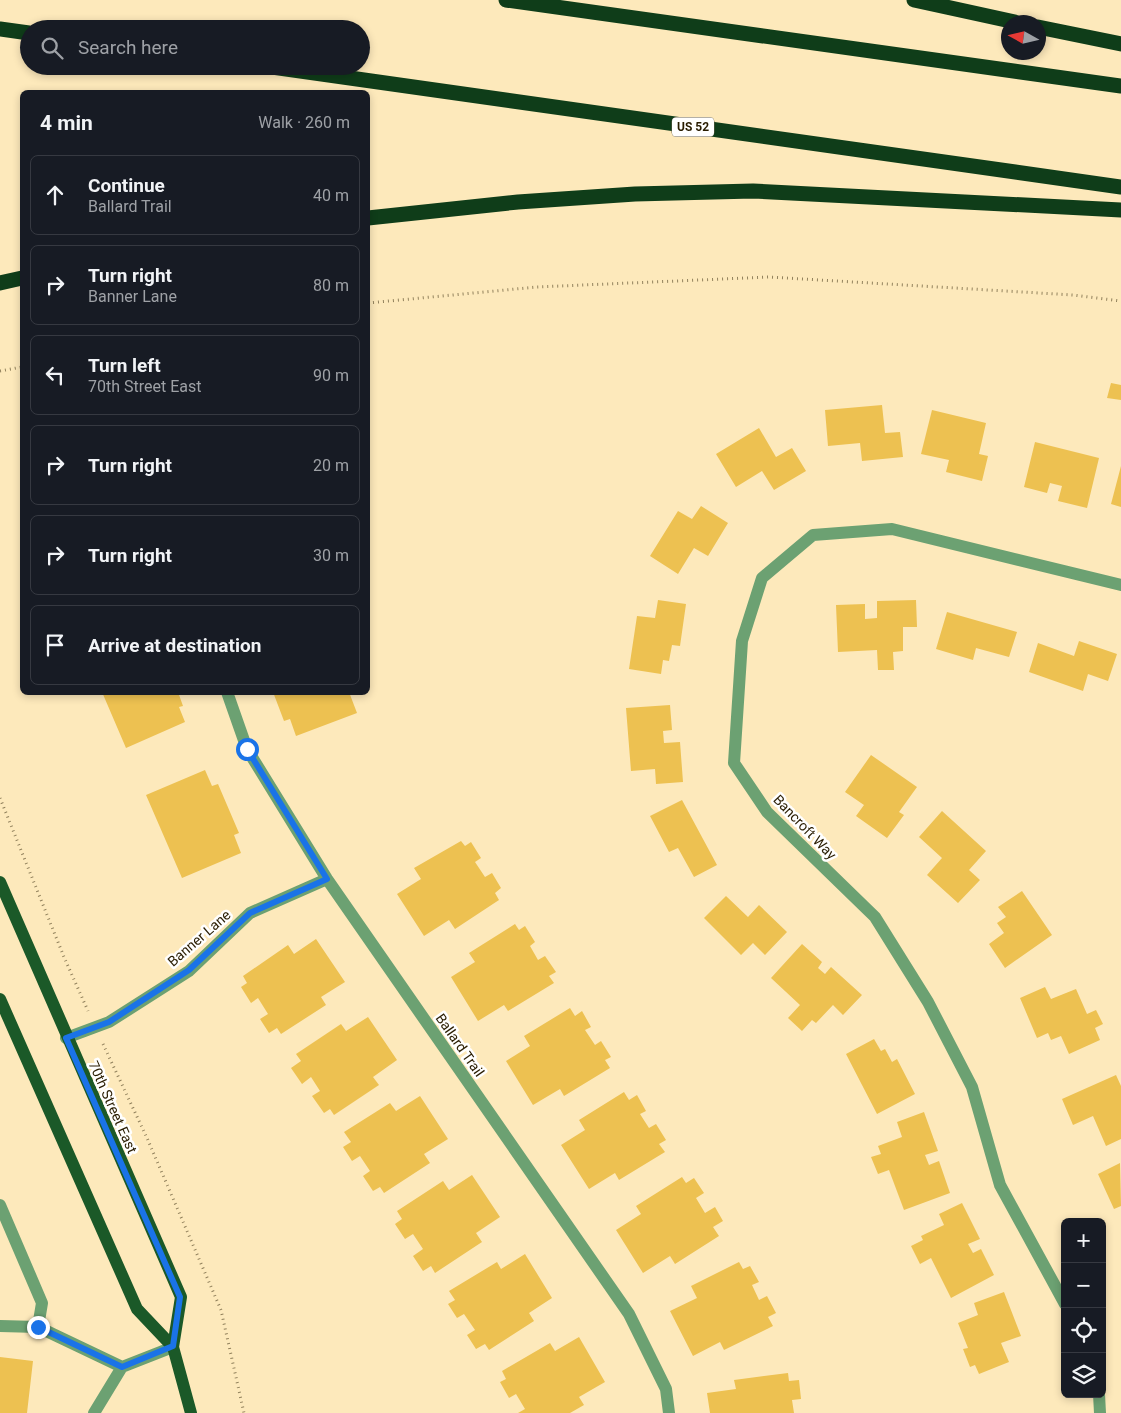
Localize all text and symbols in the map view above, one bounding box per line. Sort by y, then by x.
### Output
north arrow [1001,15,1046,60]
search box [20,20,370,75]
icon: search [38,34,66,62]
text: Search here [78,36,178,59]
text: 4 min [40,111,93,135]
text: Walk · 260 m [258,113,350,132]
road number: US 52 [672,118,714,136]
text: Continue [88,174,165,197]
icon: ahead [41,181,69,209]
text: 40 m [313,186,349,205]
text: Ballard Trail [88,197,172,216]
text: Turn right [88,264,172,287]
icon: right [41,271,69,299]
text: 80 m [313,276,349,295]
text: Banner Lane [88,287,177,306]
text: Turn left [88,354,161,377]
icon: left [41,361,69,389]
text: 90 m [313,366,349,385]
text: 70th Street East [88,377,201,396]
icon: right [41,451,69,479]
text: Turn right [88,454,172,477]
text: 20 m [313,456,349,475]
icon: right [41,541,69,569]
text: Turn right [88,544,172,567]
text: 30 m [313,546,349,565]
icon: arrive [41,631,69,659]
text: Arrive at destination [88,634,261,657]
route start [236,738,259,761]
street label: Bancroft Way [770,792,840,863]
street label: Banner Lane [164,906,234,970]
street label: Ballard Trail [432,1010,488,1080]
street label: 70th Street East [85,1058,141,1156]
map controls [1061,1218,1106,1398]
button: + [1061,1218,1106,1263]
button: − [1061,1263,1106,1308]
button: locate [1061,1308,1106,1353]
route end [27,1316,50,1339]
button: layers [1061,1353,1106,1398]

